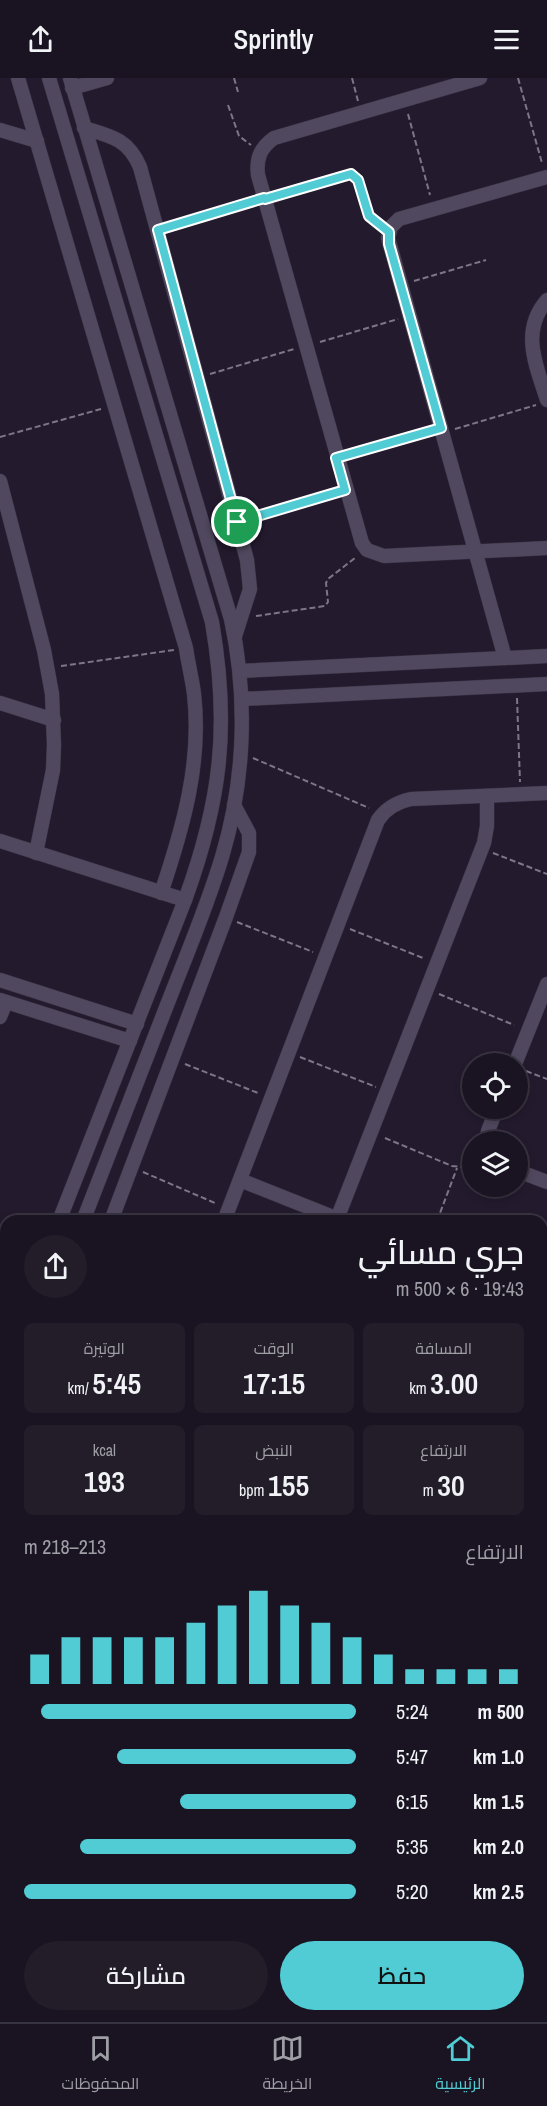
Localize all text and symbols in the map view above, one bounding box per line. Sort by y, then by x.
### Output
text: Sprintly [234,21,313,57]
icon: share [24,23,57,56]
icon: menu [490,23,523,56]
pin [211,496,262,547]
icon: arrive [220,505,253,538]
map controls [462,1053,528,1197]
button: locate [462,1053,528,1119]
button: layers [462,1131,528,1197]
text: جري مسائي [358,1230,524,1274]
button: share [24,1235,87,1298]
text: 19:43 · 6 × 500 m [396,1275,524,1302]
text: الوتيرة [84,1337,125,1359]
text: الوقت [254,1337,294,1359]
text: المسافة [415,1337,472,1359]
text: 5:45 [92,1363,141,1403]
text: 17:15 [243,1363,305,1403]
text: 3.00 [430,1363,478,1403]
text: /km [68,1377,92,1399]
text: km [409,1377,430,1399]
text: kcal [93,1439,116,1461]
text: النبض [255,1439,293,1461]
text: الارتفاع [420,1439,467,1461]
text: 193 [84,1461,125,1501]
text: 155 [268,1465,309,1505]
text: 30 [437,1465,465,1505]
text: bpm [239,1479,268,1501]
text: m [423,1479,437,1501]
text: 213–218 m [24,1533,106,1560]
text: الارتفاع [465,1538,524,1565]
text: 5:24 [396,1698,428,1725]
text: 500 m [477,1698,524,1725]
text: 5:47 [396,1743,428,1770]
text: 1.0 km [473,1743,524,1770]
text: 6:15 [396,1788,428,1815]
text: 1.5 km [473,1788,524,1815]
text: 5:35 [396,1833,428,1860]
text: 2.0 km [473,1833,524,1860]
text: 5:20 [396,1878,428,1905]
text: 2.5 km [473,1878,524,1905]
button: مشاركة [24,1941,268,2010]
button: حفظ [280,1941,524,2010]
tab: المحفوظات [62,2032,139,2098]
tab: الخريطة [262,2032,312,2098]
tab: الرئيسية [435,2032,486,2098]

